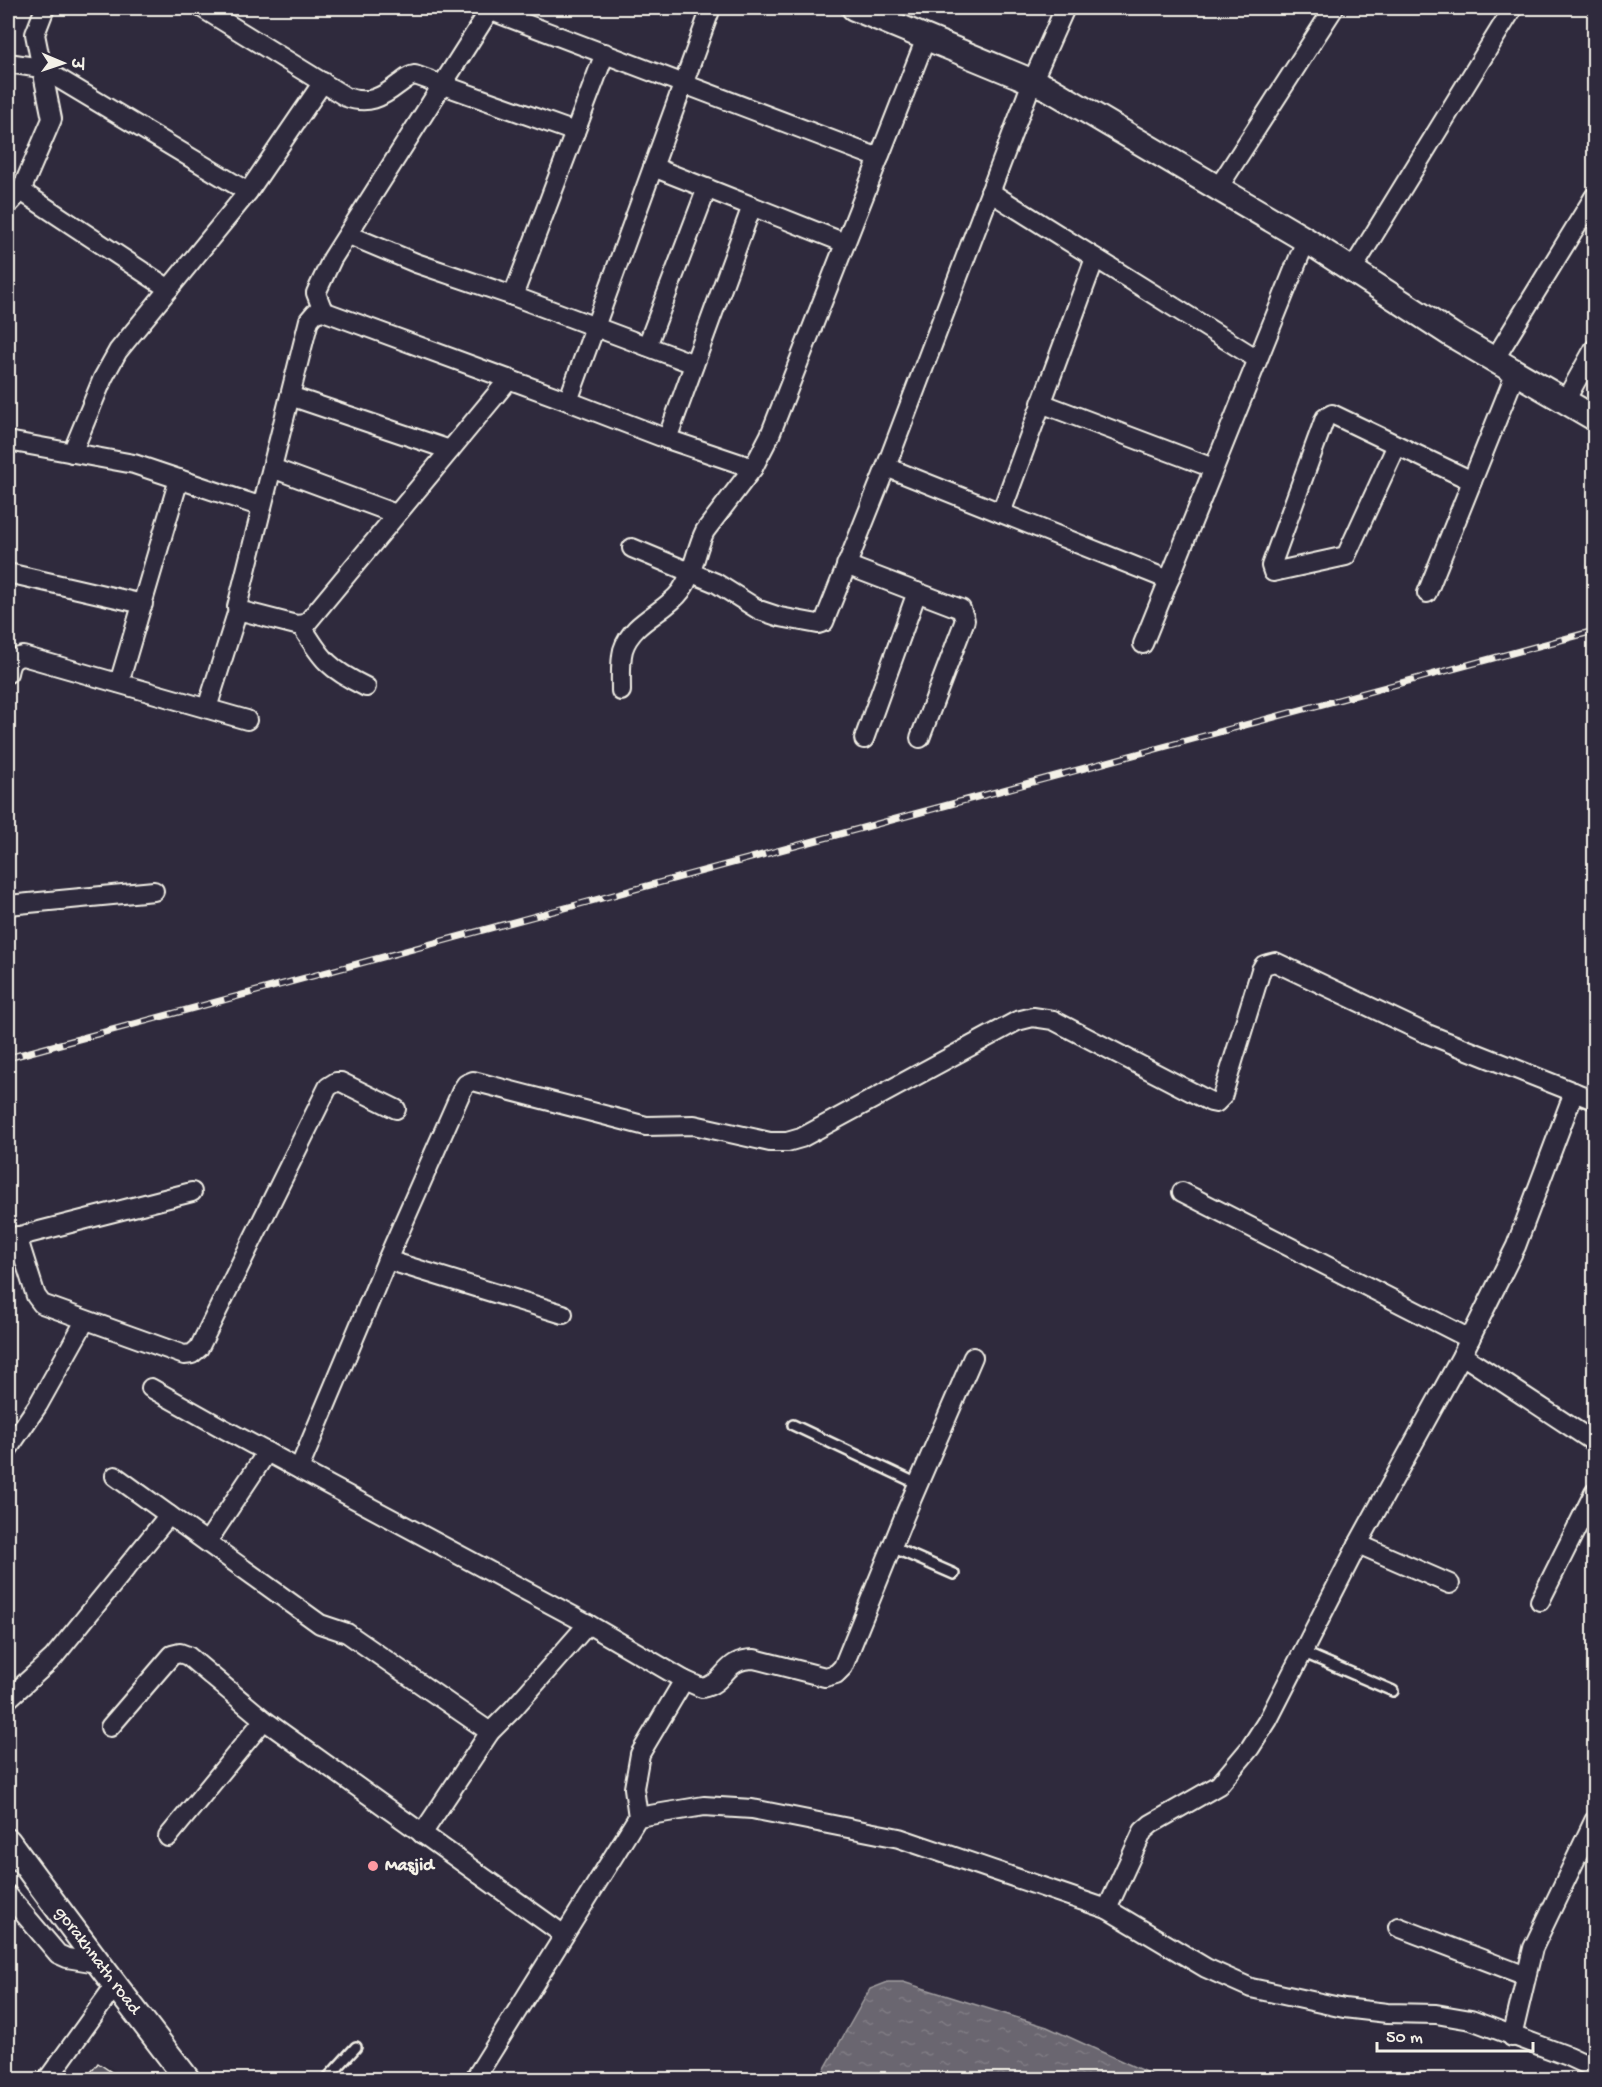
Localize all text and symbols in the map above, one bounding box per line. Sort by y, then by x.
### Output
north arrow [33,33,93,93]
text: उ [65,56,84,70]
place label: Masjid [385,1856,436,1877]
marker: Masjid [366,1859,380,1873]
street label: gorakhnath road [50,1903,145,2020]
scale bar [1377,2015,1533,2053]
text: 50 m [1386,2028,1423,2049]

